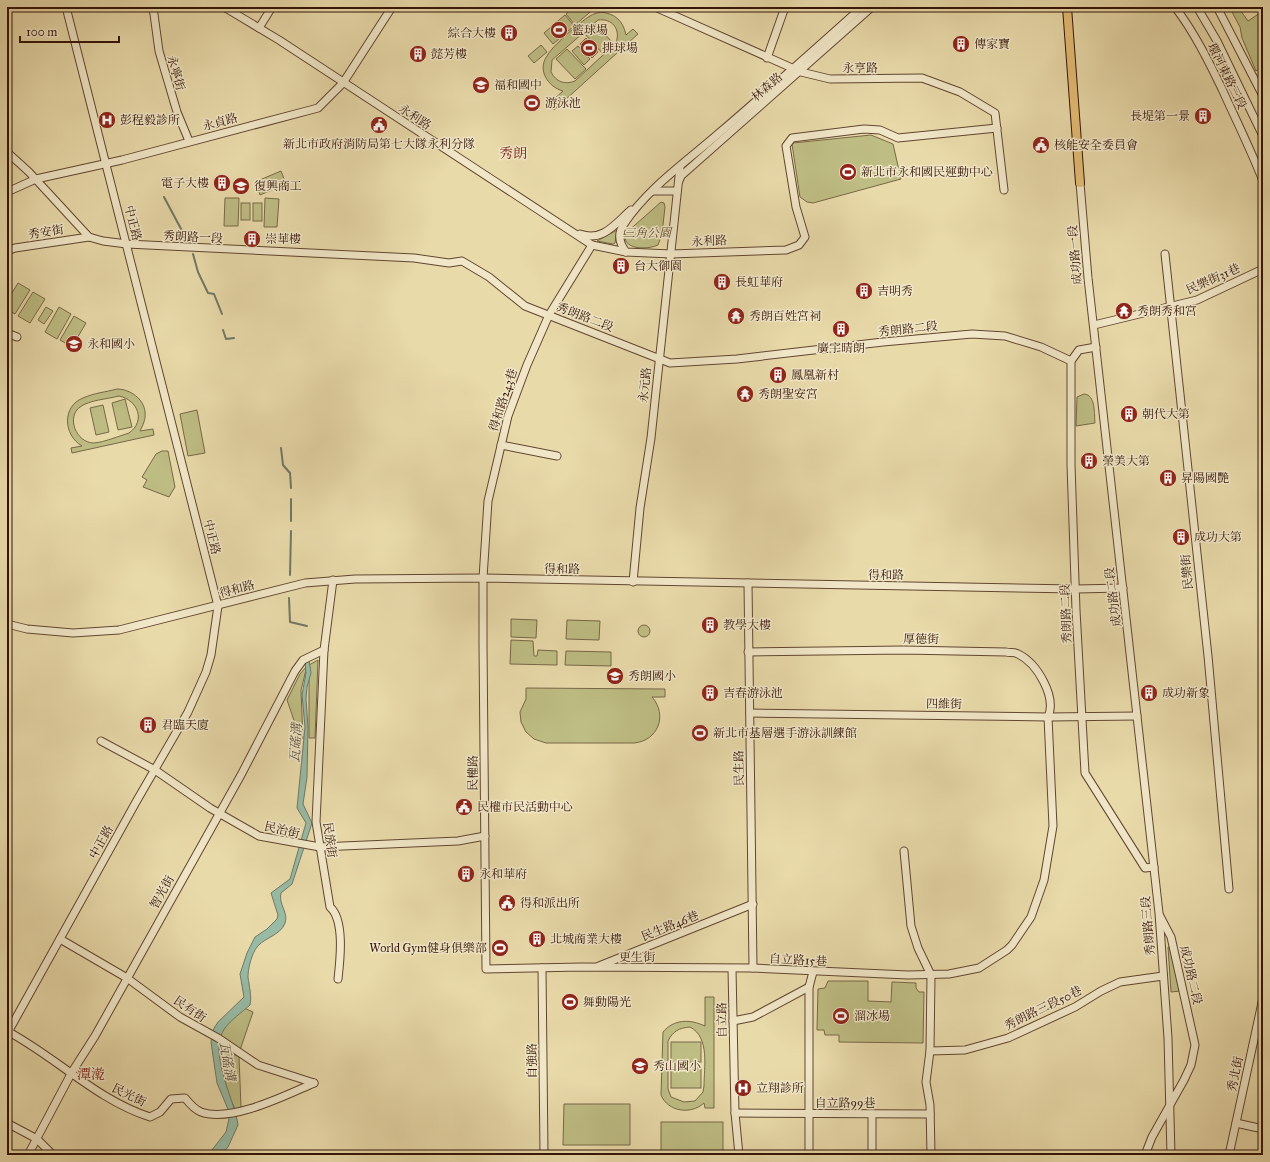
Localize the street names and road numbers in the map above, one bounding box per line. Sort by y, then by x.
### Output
street label: 環河東路三段 [1205,41,1249,111]
street label: 永寧街 [164,54,188,93]
street label: 永亨路 [842,61,878,75]
street label: 林森路 [749,70,785,104]
street label: 永利路 [396,101,434,133]
street label: 永貞路 [201,111,239,133]
street label: 中正路 [122,204,144,242]
street label: 秀安街 [27,222,66,242]
street label: 成功路一段 [1065,224,1085,286]
street label: 秀朗路一段 [163,228,223,246]
street label: 永利路 [691,233,727,249]
street label: 民樂街31巷 [1184,261,1242,297]
street label: 秀朗路二段 [554,300,616,334]
street label: 秀朗路二段 [877,319,939,339]
street label: 永元路 [636,366,654,404]
street label: 得和路243巷 [486,367,520,433]
street label: 中正路 [201,518,223,556]
street label: 民樂街 [1178,552,1196,591]
street label: 得和路 [544,562,580,576]
street label: 成功路二段 [1102,566,1124,628]
street label: 得和路 [868,568,904,582]
street label: 得和路 [218,578,256,600]
street label: 秀朗路二段 [1058,584,1074,644]
street label: 厚德街 [903,632,940,646]
street label: 四維街 [926,697,963,711]
street label: 民生路 [732,750,746,786]
street label: 民權路 [466,755,480,791]
street label: 民治街 [263,819,302,841]
street label: 民族街 [321,821,340,860]
street label: 中正路 [86,823,116,861]
street label: 智光街 [147,872,177,911]
street label: 秀朗路三段 [1138,895,1158,957]
street label: 民生路46巷 [639,908,701,944]
street label: 成功路二段 [1177,944,1205,1006]
street label: 更生街 [619,950,656,964]
street label: 自立路15巷 [769,951,827,969]
street label: 秀朗路三段50巷 [1002,983,1084,1033]
street label: 民有街 [171,993,210,1025]
street label: 自立路 [715,1002,729,1038]
street label: 自強路 [525,1043,539,1079]
street label: 秀北街 [1224,1054,1246,1093]
street label: 民光街 [110,1081,149,1110]
street label: 自立路99巷 [815,1096,875,1110]

